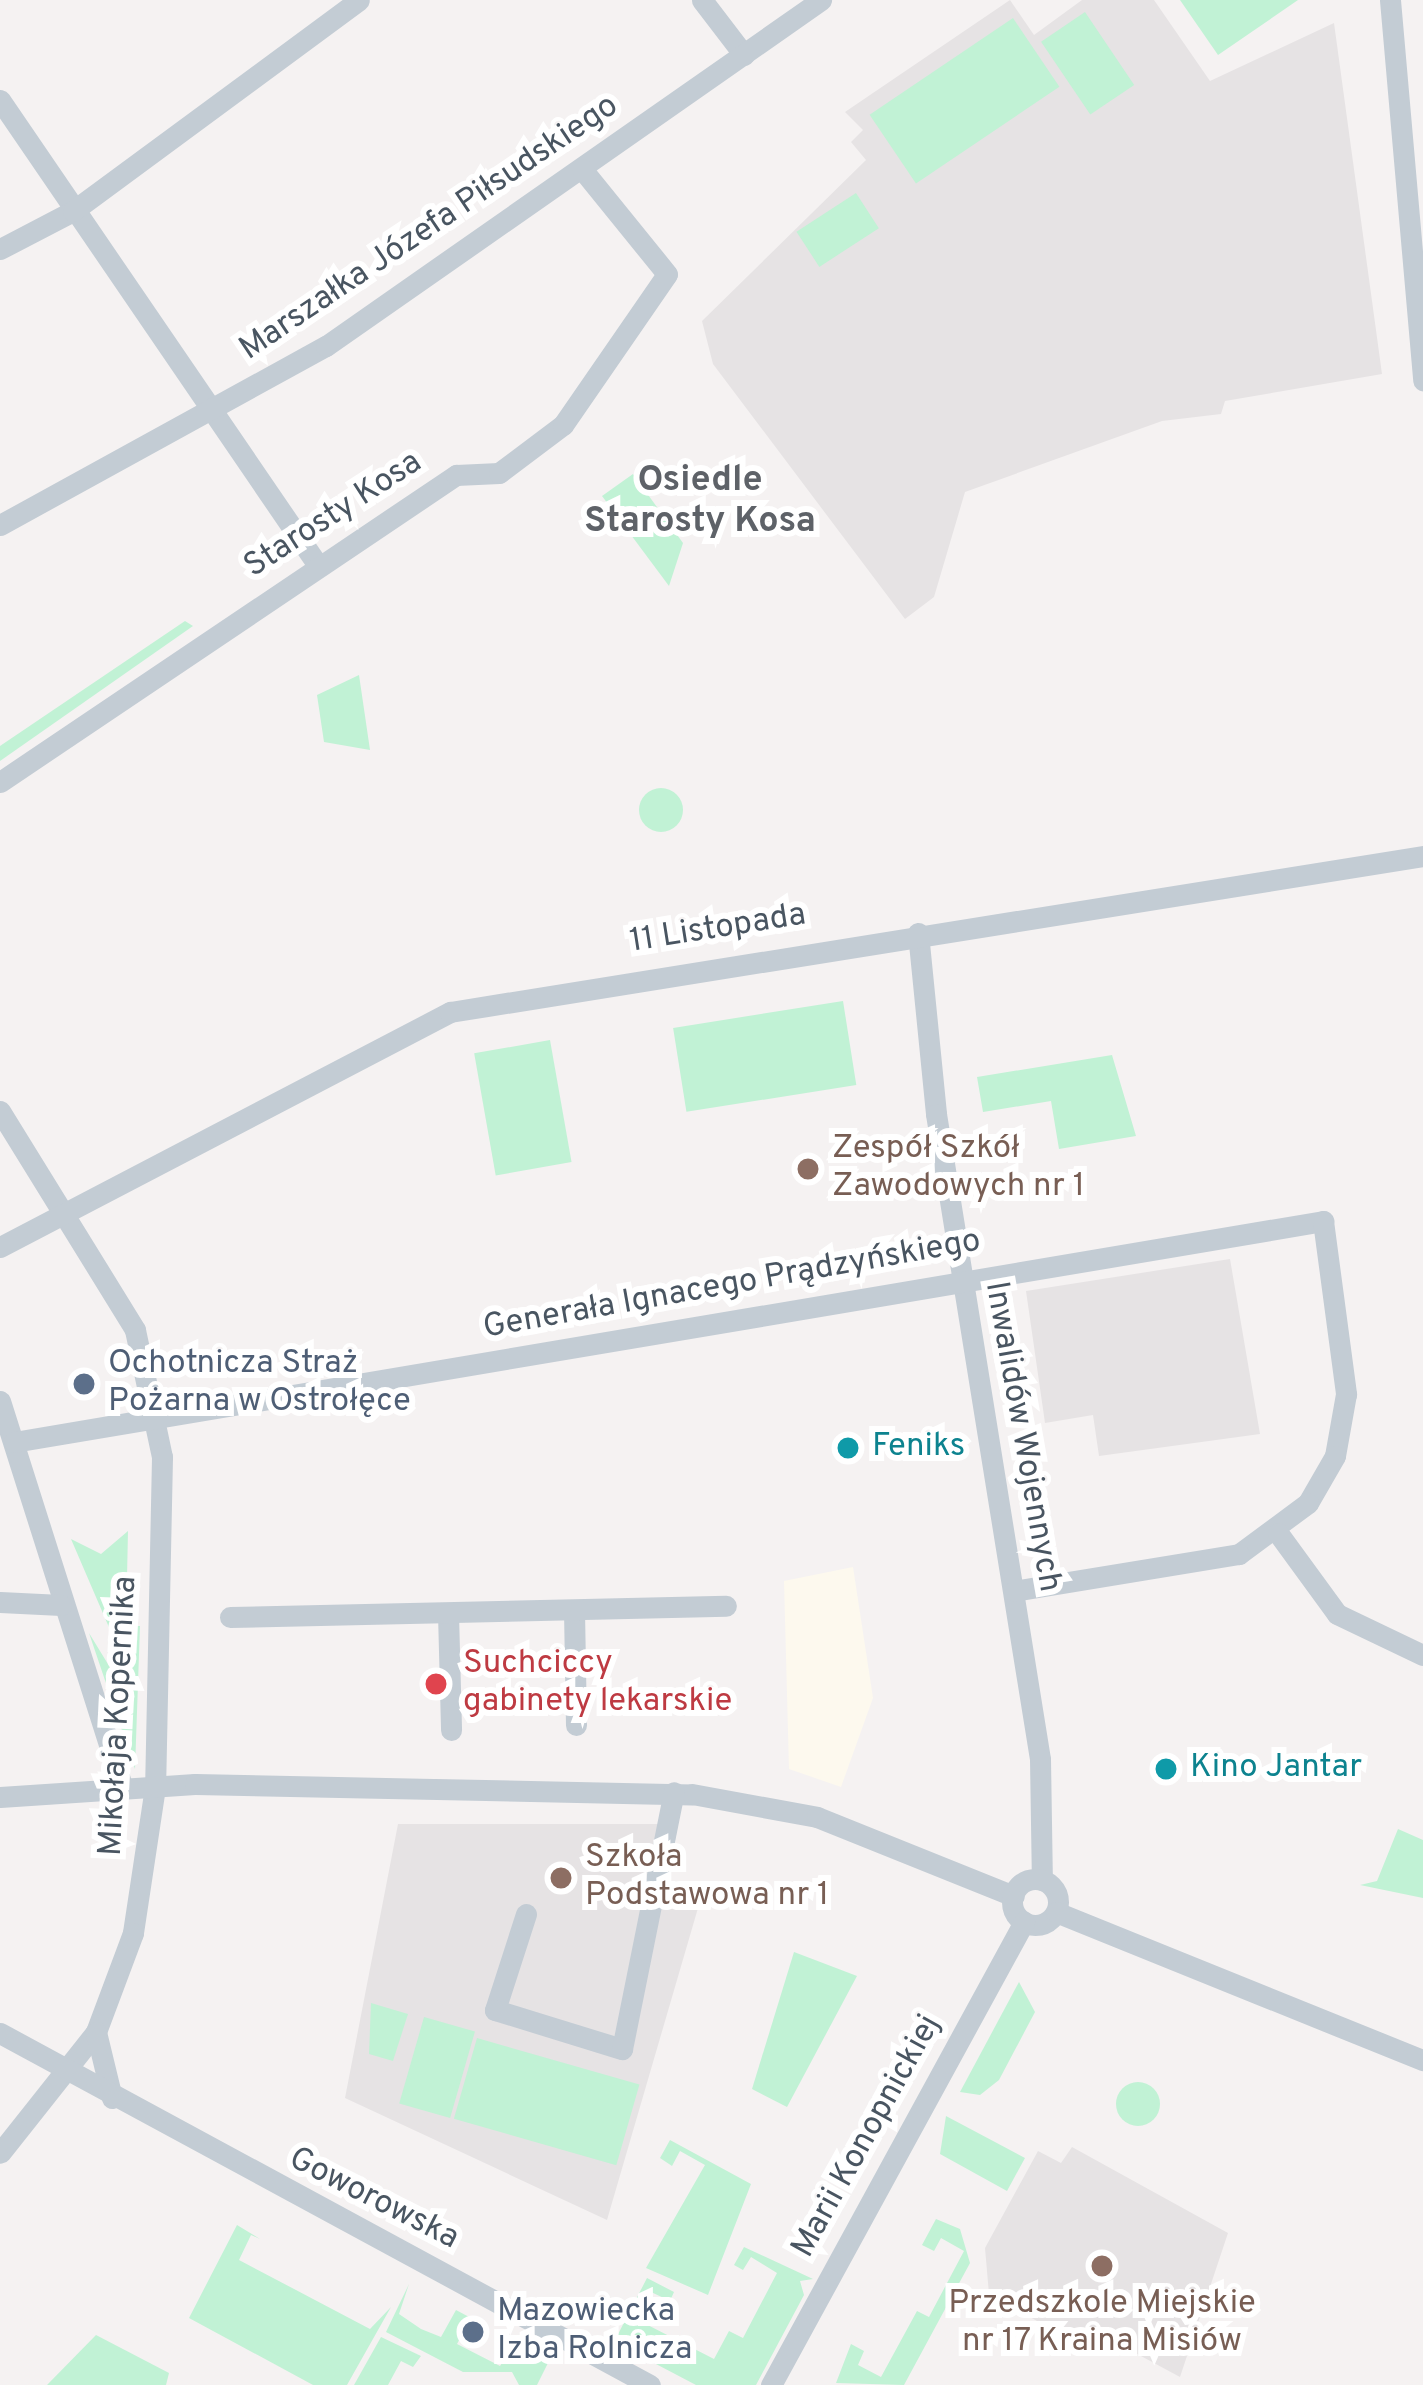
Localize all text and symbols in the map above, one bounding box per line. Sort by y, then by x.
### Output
street label: Marszałka Józefa Piłsudskiego [233,87,627,371]
street label: Starosty Kosa [238,444,430,588]
district label: Osiedle Starosty Kosa [584,459,816,544]
street label: 11 Listopada [627,897,809,963]
place label: Zespół Szkół Zawodowych nr 1 [832,1130,1085,1208]
marker: Zespół Szkół Zawodowych nr 1 [795,1156,821,1182]
street label: Generała Ignacego Prądzyńskiego [480,1223,984,1349]
street label: Inwalidów Wojennych [974,1278,1068,1596]
place label: Ochotnicza Straż Pożarna w Ostrołęce [108,1345,411,1423]
marker: Ochotnicza Straż Pożarna w Ostrołęce [71,1371,97,1397]
place label: Feniks [872,1428,965,1468]
marker: Feniks [835,1435,861,1461]
street label: Mikołaja Kopernika [93,1575,147,1857]
place label: Suchciccy gabinety lekarskie [463,1645,732,1723]
marker: Suchciccy gabinety lekarskie [420,1668,452,1700]
place label: Kino Jantar [1190,1749,1362,1789]
marker: Kino Jantar [1153,1756,1179,1782]
place label: Szkoła Podstawowa nr 1 [585,1839,829,1917]
marker: Szkoła Podstawowa nr 1 [548,1865,574,1891]
street label: Marii Konopnickiej [785,2009,951,2265]
street label: Goworowska [281,2140,465,2260]
marker: Przedszkole Miejskie nr 17 Kraina Misiów [1089,2253,1115,2279]
place label: Przedszkole Miejskie nr 17 Kraina Misiów [948,2285,1256,2363]
place label: Mazowiecka Izba Rolnicza [497,2293,692,2371]
marker: Mazowiecka Izba Rolnicza [460,2319,486,2345]

